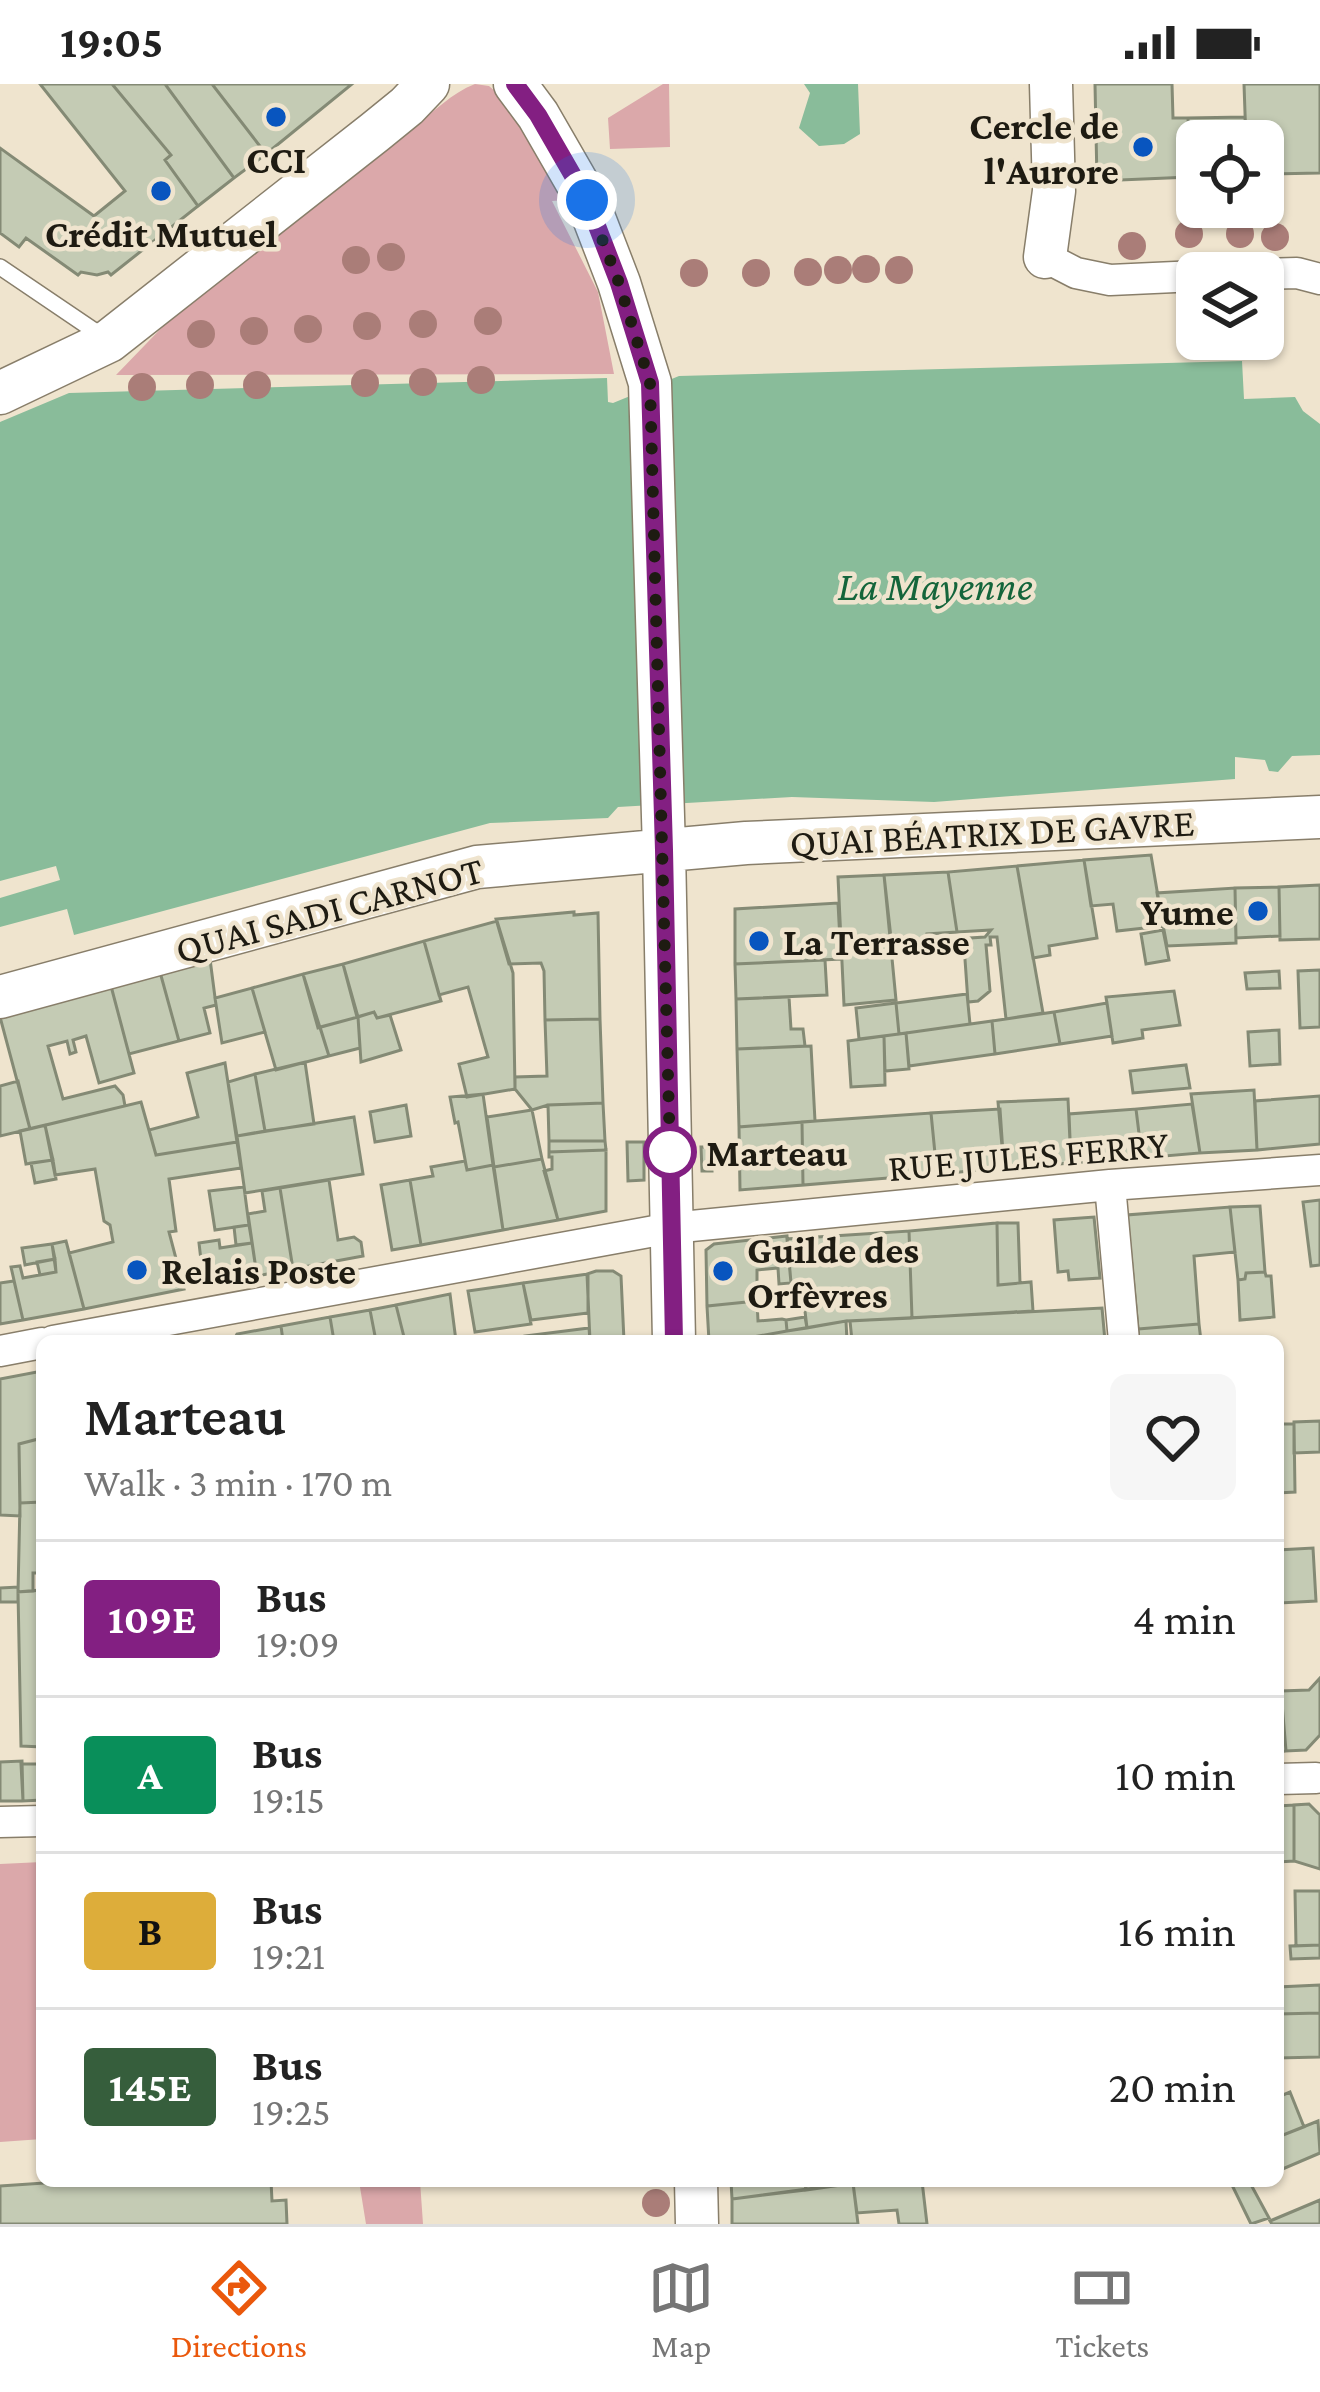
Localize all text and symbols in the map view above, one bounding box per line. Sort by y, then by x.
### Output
text: 19:05 [60,17,163,67]
marker: CCI [263,104,289,130]
place label: Cercle de l'Aurore [969,104,1119,192]
map controls [1176,120,1284,360]
button: locate [1176,120,1284,228]
marker: Cercle de l'Aurore [1130,134,1156,160]
place label: CCI [246,138,306,181]
your location [557,170,617,230]
marker: Crédit Mutuel [148,178,174,204]
place label: Crédit Mutuel [45,212,277,255]
button: layers [1176,252,1284,360]
water label: La Mayenne [837,562,1033,609]
street label: QUAI BÉATRIX DE GAVRE [789,800,1195,865]
street label: QUAI SADI CARNOT [171,848,488,971]
place label: Yume [1140,890,1234,933]
marker: Yume [1245,898,1271,924]
place label: La Terrasse [783,920,970,963]
marker: La Terrasse [746,928,772,954]
street label: RUE JULES FERRY [886,1122,1170,1189]
marker: Marteau [645,1127,695,1177]
place label: Marteau [706,1131,847,1174]
place label: Guilde des Orfèvres [747,1228,919,1316]
place label: Relais Poste [161,1249,356,1292]
marker: Relais Poste [124,1257,150,1283]
marker: Guilde des Orfèvres [710,1258,736,1284]
button: heart [1110,1374,1236,1500]
text: Marteau [84,1384,286,1447]
text: Walk · 3 min · 170 m [84,1461,392,1504]
text: Bus [256,1572,326,1622]
text: 4 min [1132,1594,1236,1644]
text: 109E [108,1595,196,1642]
text: 19:09 [256,1622,340,1665]
text: Bus [252,1728,322,1778]
text: 10 min [1115,1750,1236,1800]
text: A [138,1751,162,1798]
text: 19:15 [252,1778,325,1821]
text: Bus [252,1884,322,1934]
text: 16 min [1118,1906,1236,1956]
text: B [138,1907,162,1954]
text: 19:21 [252,1934,325,1977]
text: Bus [252,2040,322,2090]
text: 20 min [1109,2062,1236,2112]
text: 145E [109,2063,191,2110]
text: 19:25 [252,2090,331,2133]
tab: Directions [171,2255,307,2364]
tab: Map [648,2255,714,2364]
tab: Tickets [1056,2255,1149,2364]

